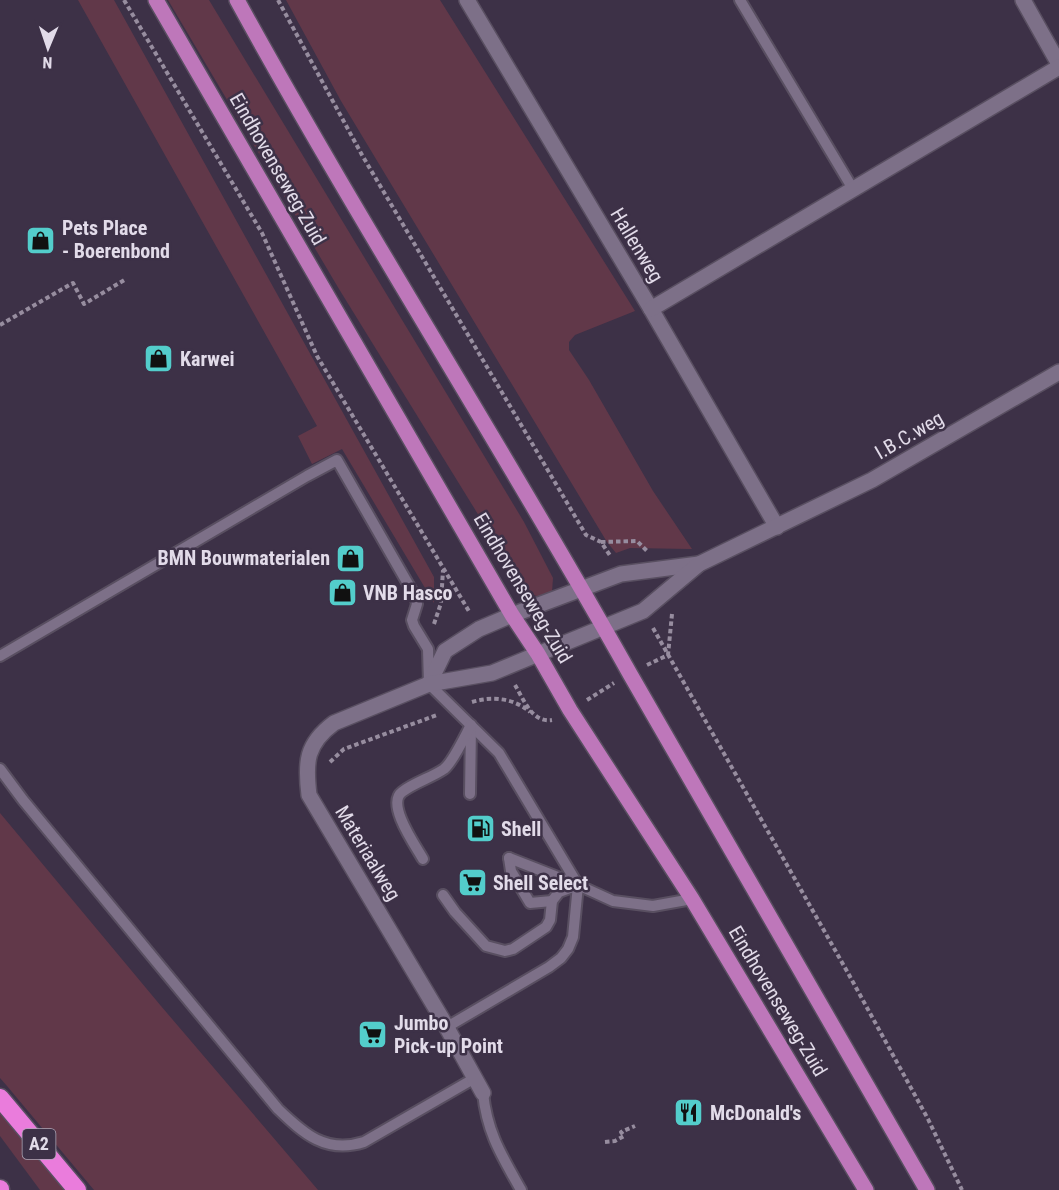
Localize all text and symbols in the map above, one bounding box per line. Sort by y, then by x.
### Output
north arrow [18,18,78,78]
text: N [42,53,53,72]
street label: Eindhovenseweg-Zuid [225,89,331,249]
street label: Hallenweg [605,203,669,287]
place label: Pets Place - Boerenbond [62,216,170,263]
shop icon: Pets Place - Boerenbond [25,224,57,256]
shop icon: Karwei [143,343,175,375]
place label: Karwei [180,347,235,371]
street label: I.B.C.weg [870,406,948,464]
street label: Eindhovenseweg-Zuid [469,508,577,668]
shop icon: BMN Bouwmaterialen [335,542,367,574]
place label: BMN Bouwmaterialen [158,546,330,570]
shop icon: VNB Hasco [326,577,358,609]
place label: VNB Hasco [363,581,453,605]
street label: Materiaalweg [330,801,406,905]
fuel station icon: Shell [464,813,496,845]
place label: Shell [501,817,541,841]
supermarket icon: Shell Select [456,867,488,899]
place label: Shell Select [493,871,588,895]
street label: Eindhovenseweg-Zuid [724,921,832,1081]
place label: Jumbo Pick-up Point [394,1011,503,1058]
supermarket icon: Jumbo Pick-up Point [357,1018,389,1050]
restaurant icon: McDonald's [673,1097,705,1129]
place label: McDonald's [710,1101,801,1125]
road number: A2 [22,1129,56,1159]

